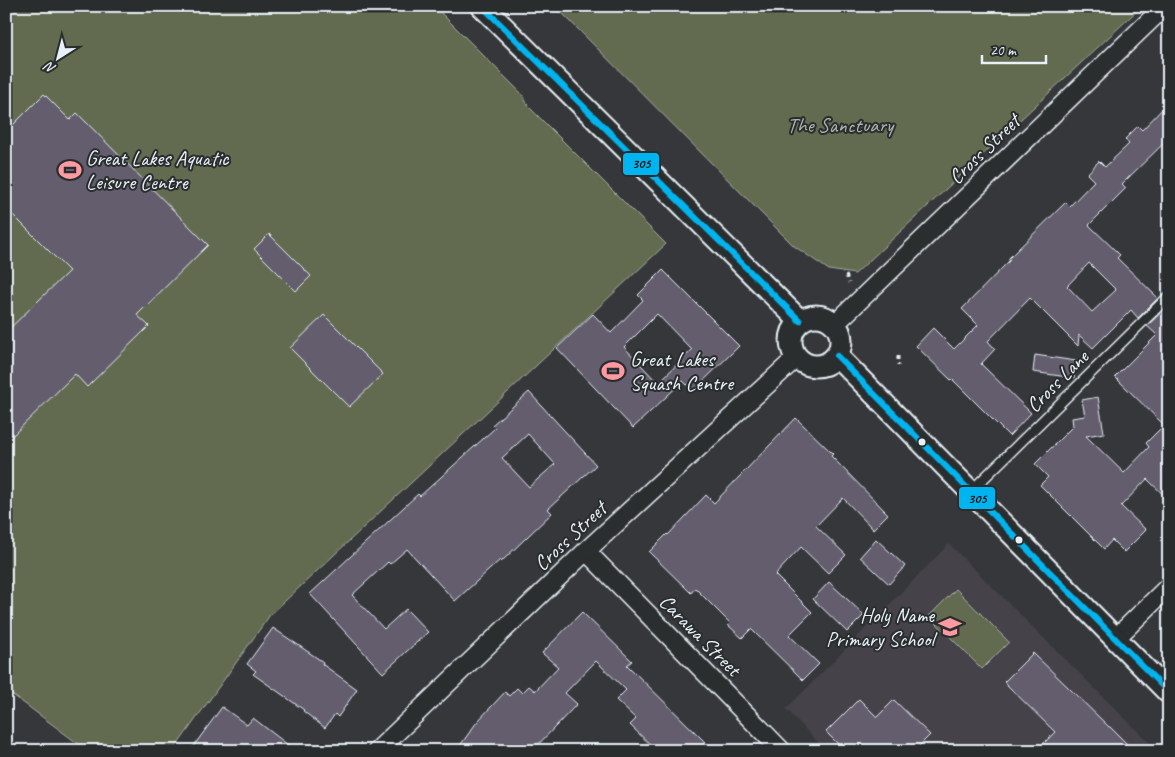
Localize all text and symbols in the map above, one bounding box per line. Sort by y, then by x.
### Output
north arrow [32,32,82,82]
scale bar [982,32,1046,64]
text: 20 m [990,41,1017,60]
text: N [40,57,59,78]
street label: Cross Street [943,106,1027,189]
park label: The Sanctuary [787,112,895,138]
place label: Great Lakes Aquatic Leisure Centre [86,145,230,195]
line badge: 305 [622,152,660,176]
text: 305 [632,155,652,172]
sports icon: Great Lakes Aquatic Leisure Centre [57,157,83,183]
street label: Cross Lane [1020,343,1095,418]
place label: Great Lakes Squash Centre [630,346,735,396]
sports icon: Great Lakes Squash Centre [600,358,626,384]
unlabelled marker [917,437,927,447]
line badge: 305 [958,486,996,510]
text: 305 [968,490,988,507]
street label: Cross Street [528,494,614,576]
unlabelled marker [1014,535,1024,545]
street label: Carawa Street [654,589,748,683]
place label: Holy Name Primary School [826,602,937,652]
school or university icon: Holy Name Primary School [937,614,963,640]

